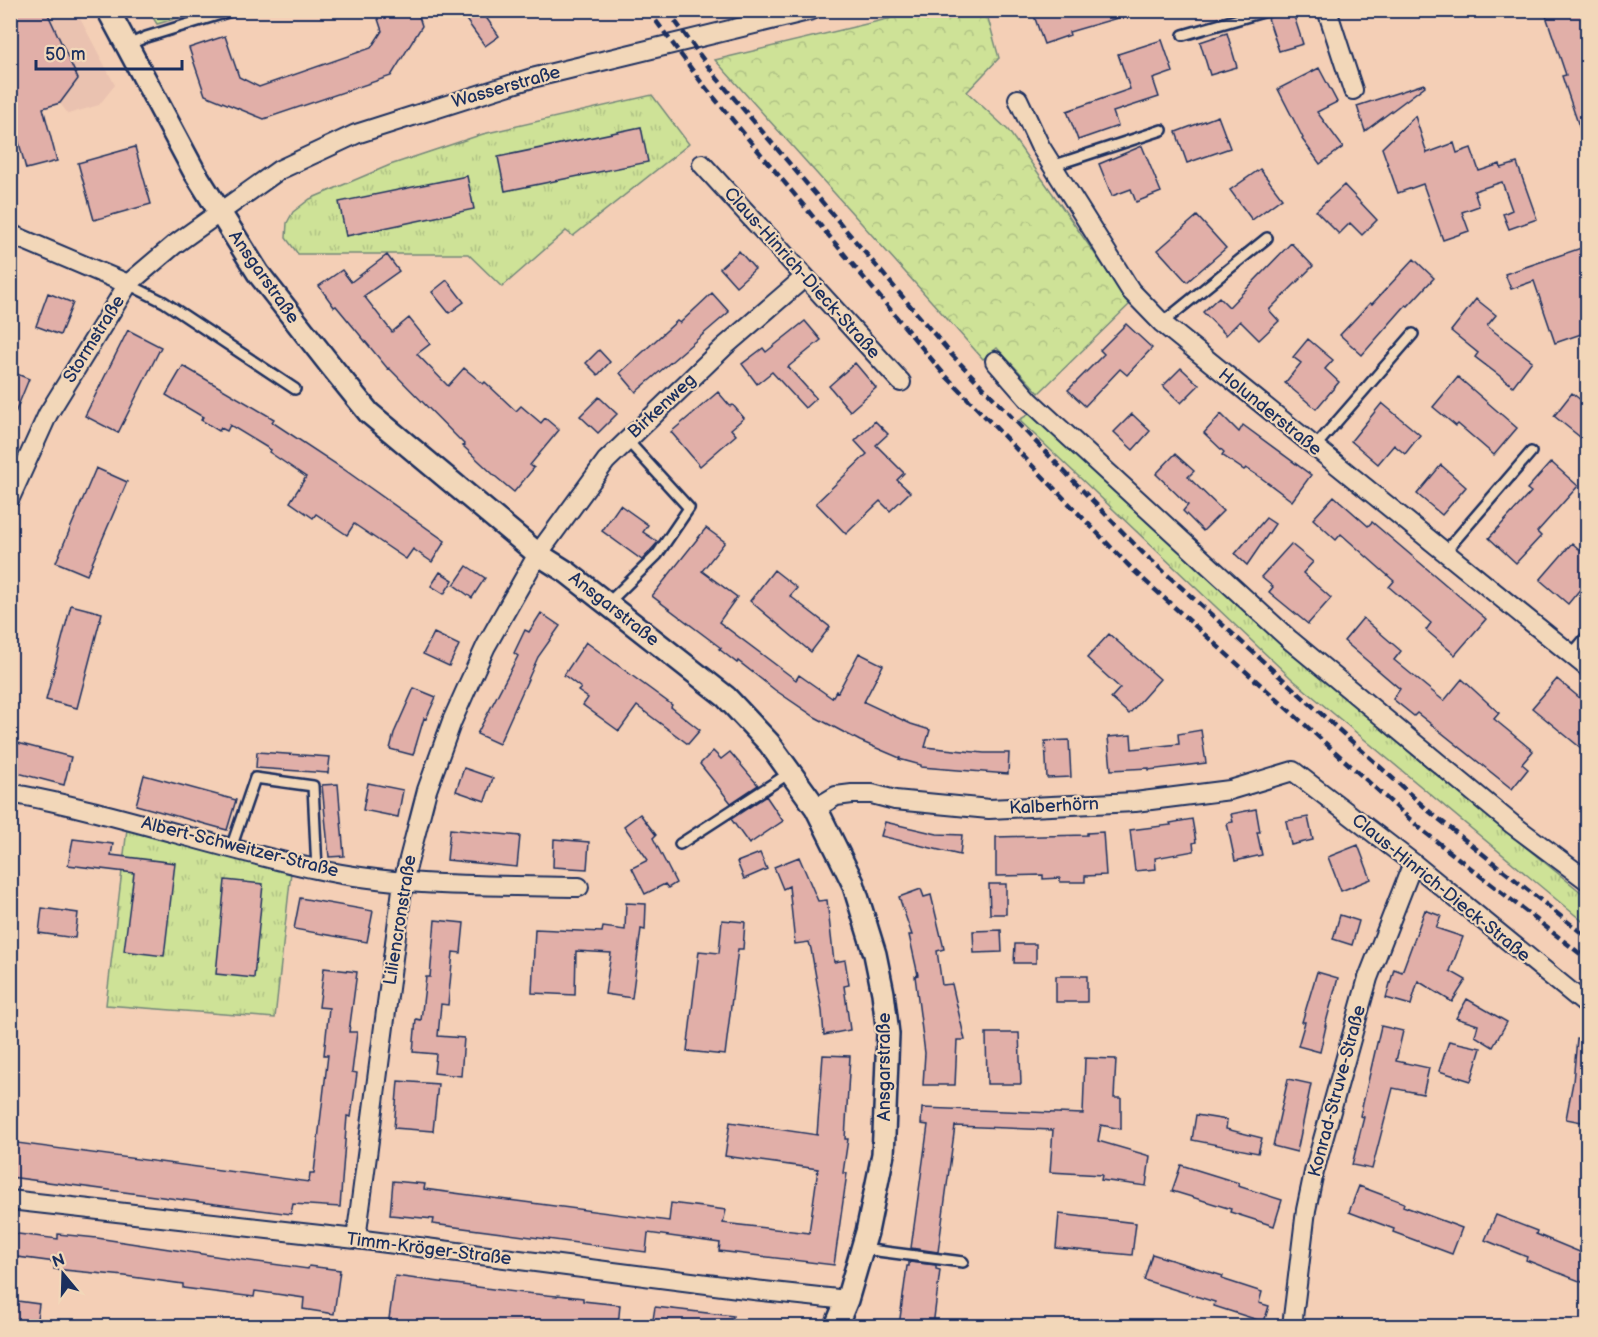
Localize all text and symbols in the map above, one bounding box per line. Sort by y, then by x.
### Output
scale bar [36,33,182,71]
text: 50 m [45,44,86,65]
street label: Wasserstraße [449,61,563,113]
street label: Claus-Hinrich-Dieck-Straße [720,183,885,363]
street label: Ansgarstraße [224,226,304,328]
street label: Stormstraße [59,291,129,387]
street label: Holunderstraße [1214,364,1326,460]
street label: Birkenweg [624,369,700,443]
street label: Ansgarstraße [565,567,664,651]
street label: Kalberhörn [1009,793,1099,819]
street label: Claus-Hinrich-Dieck-Straße [1348,810,1535,967]
street label: Albert-Schweitzer-Straße [139,812,341,882]
street label: Liliencronstraße [379,853,421,986]
street label: Konrad-Struve-Straße [1304,1002,1370,1179]
street label: Ansgarstraße [874,1012,895,1121]
street label: Timm-Kröger-Straße [346,1228,513,1270]
north arrow [33,1244,93,1304]
text: N [50,1250,67,1272]

